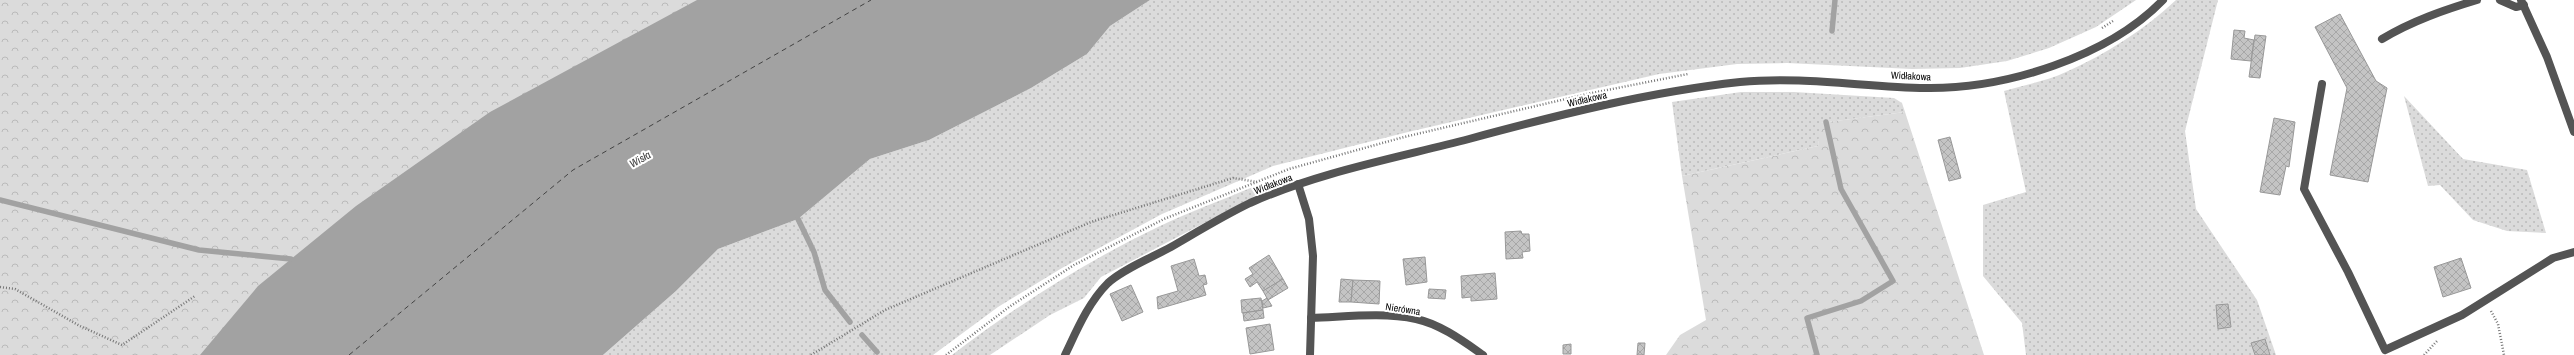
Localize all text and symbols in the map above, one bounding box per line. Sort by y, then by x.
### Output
street label: Widłakowa [1891,68,1932,84]
street label: Widłakowa [1566,88,1608,110]
water label: Wisła [627,147,653,171]
street label: Widłakowa [1252,171,1294,197]
street label: Nierówna [1385,300,1422,318]

